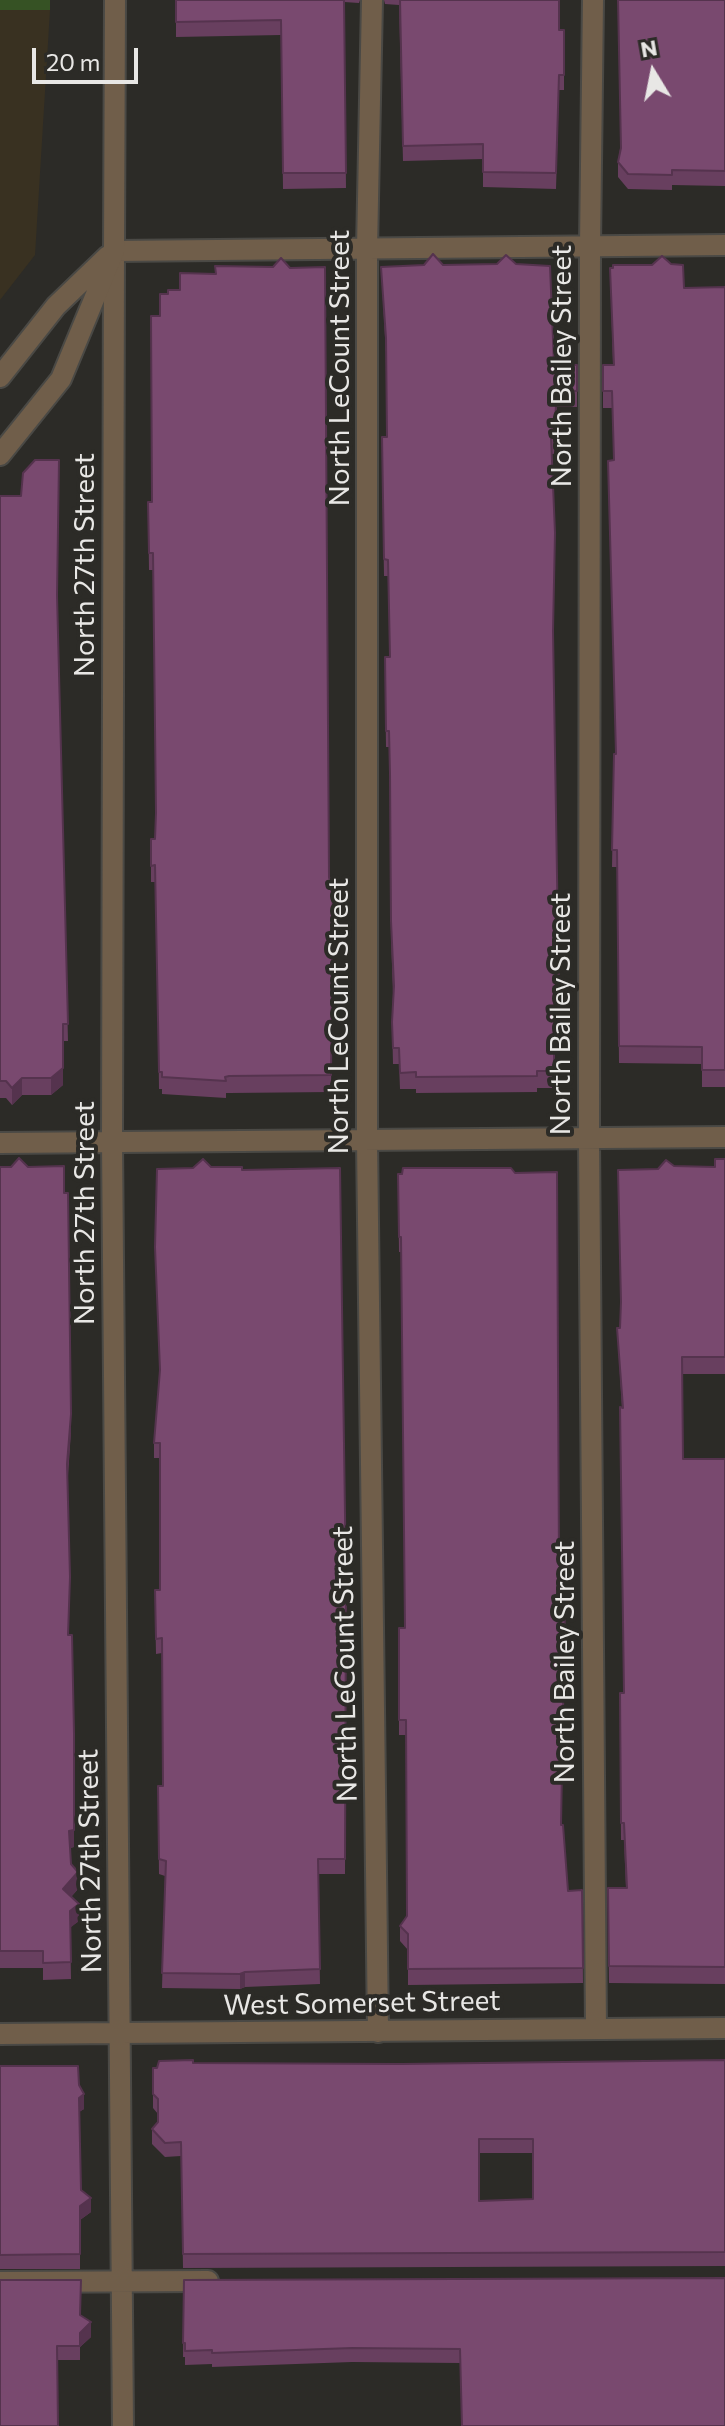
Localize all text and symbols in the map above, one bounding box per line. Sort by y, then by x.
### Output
scale bar [36,32,142,82]
north arrow [613,32,693,112]
text: N [638,33,659,63]
text: 20 m [46,47,100,76]
street label: North LeCount Street [323,230,357,506]
street label: North Bailey Street [545,245,579,487]
street label: North 27th Street [68,453,102,677]
street label: North LeCount Street [322,878,356,1154]
street label: North Bailey Street [544,893,578,1135]
street label: North 27th Street [68,1101,102,1325]
street label: North LeCount Street [326,1526,364,1802]
street label: North Bailey Street [548,1541,582,1783]
street label: North 27th Street [71,1749,109,1973]
street label: West Somerset Street [223,1984,501,2022]

